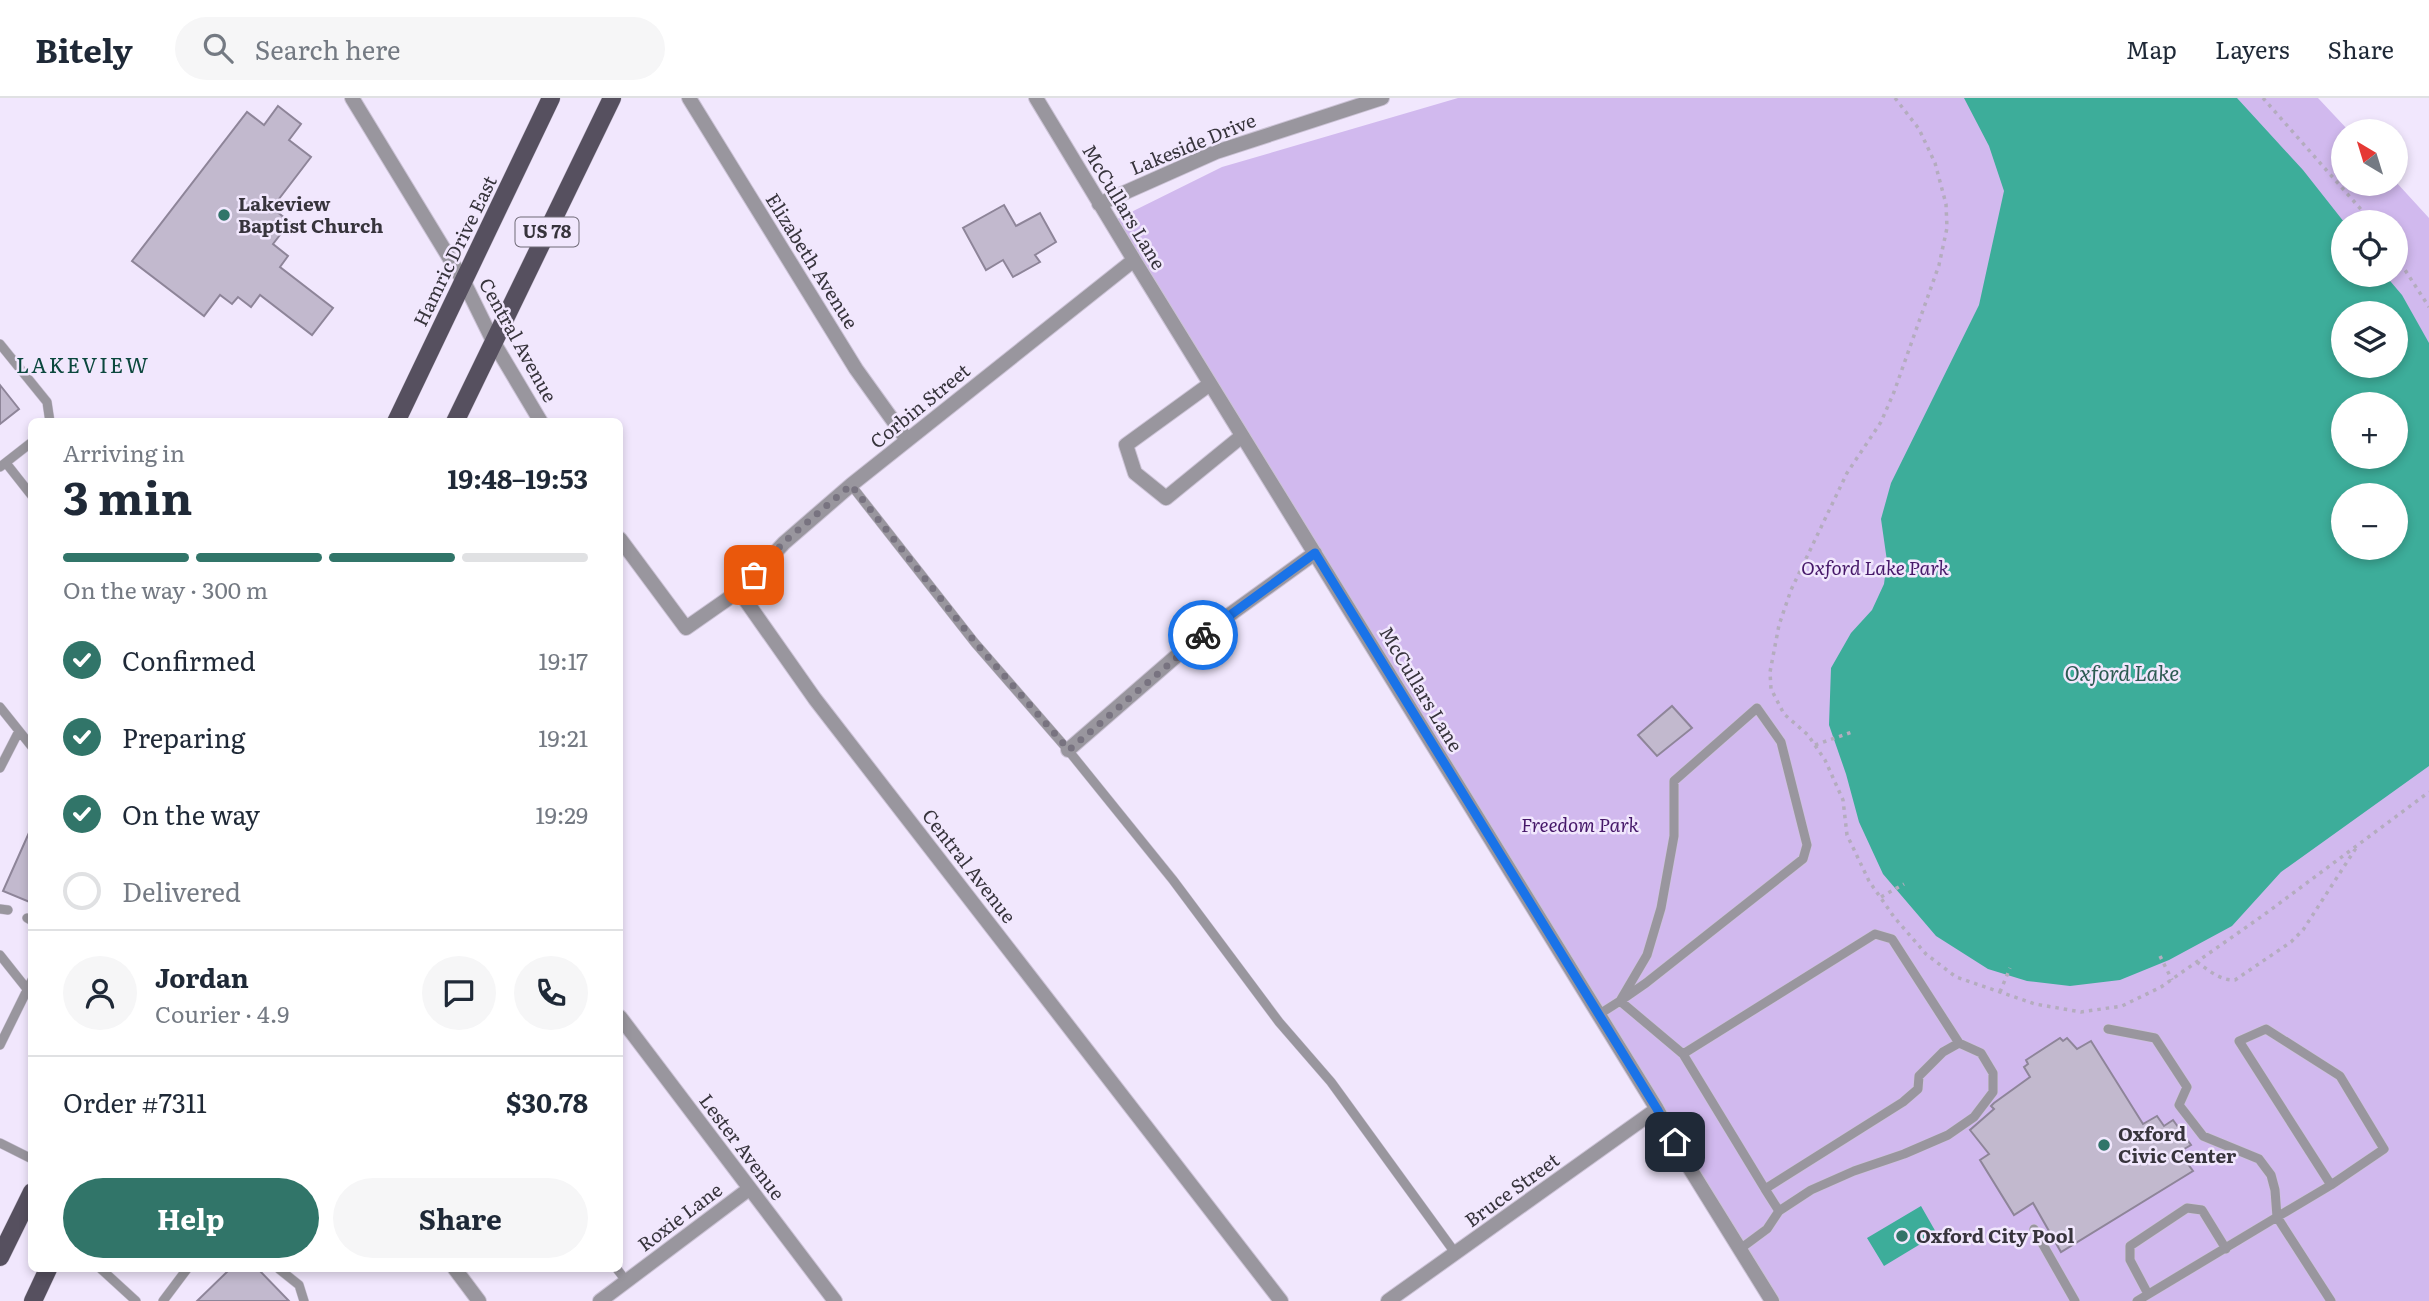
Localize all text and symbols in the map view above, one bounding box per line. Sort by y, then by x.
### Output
search box [175,17,665,80]
text: Bitely [35,24,133,73]
icon: search [199,29,237,67]
text: Search here [255,29,401,68]
text: Map [2126,31,2177,66]
text: Layers [2215,31,2289,66]
text: Share [2327,31,2394,66]
street label: Lakeside Drive [1126,105,1260,181]
north arrow [2331,119,2408,196]
map controls [2331,119,2408,560]
street label: McCullars Lane [1076,138,1173,275]
street label: Hamric Drive East [405,170,503,331]
street label: Elizabeth Avenue [760,187,866,334]
place label: Lakeview Baptist Church [238,189,383,239]
marker: Lakeview Baptist Church [216,207,232,223]
button: locate [2331,210,2408,287]
road number: US 78 [516,217,578,246]
street label: Central Avenue [473,272,565,407]
button: layers [2331,301,2408,378]
district label: LAKEVIEW [16,348,150,379]
street label: Corbin Street [863,356,976,454]
button: + [2331,392,2408,469]
text: Arriving in [63,435,185,469]
text: 19:48–19:53 [447,458,588,497]
text: 3 min [63,461,193,529]
button: − [2331,483,2408,560]
pin [724,545,784,605]
park label: Oxford Lake Park [1801,553,1949,581]
icon: bag [735,556,773,594]
text: On the way · 300 m [63,572,268,606]
courier [1168,600,1238,670]
icon: bike [1184,616,1222,654]
street label: McCullars Lane [1373,620,1470,757]
text: Confirmed [122,640,256,679]
icon: check [63,641,101,679]
text: 19:17 [539,643,588,677]
water label: Oxford Lake [2065,656,2179,687]
text: Preparing [122,717,245,756]
icon: check [63,718,101,756]
text: 19:21 [538,720,588,754]
text: On the way [122,794,260,833]
icon: check [63,795,101,833]
text: 19:29 [535,797,588,831]
street label: Central Avenue [916,802,1023,929]
park label: Freedom Park [1521,810,1639,838]
text: Delivered [122,871,241,910]
button: person [63,956,137,1030]
button: chat [422,956,496,1030]
button: phone [514,956,588,1030]
text: Jordan [155,957,249,996]
text: Courier · 4.9 [155,996,289,1030]
text: Order #7311 [63,1082,207,1121]
text: $30.78 [506,1082,588,1121]
street label: Lester Avenue [693,1087,792,1206]
pin [1645,1112,1705,1172]
place label: Oxford Civic Center [2118,1119,2237,1169]
icon: home [1656,1123,1694,1161]
marker: Oxford Civic Center [2096,1137,2112,1153]
street label: Bruce Street [1458,1145,1565,1233]
street label: Roxie Lane [631,1175,728,1257]
button: Help [63,1178,319,1258]
button: Share [333,1178,588,1258]
place label: Oxford City Pool [1916,1221,2074,1249]
marker: Oxford City Pool [1894,1228,1910,1244]

